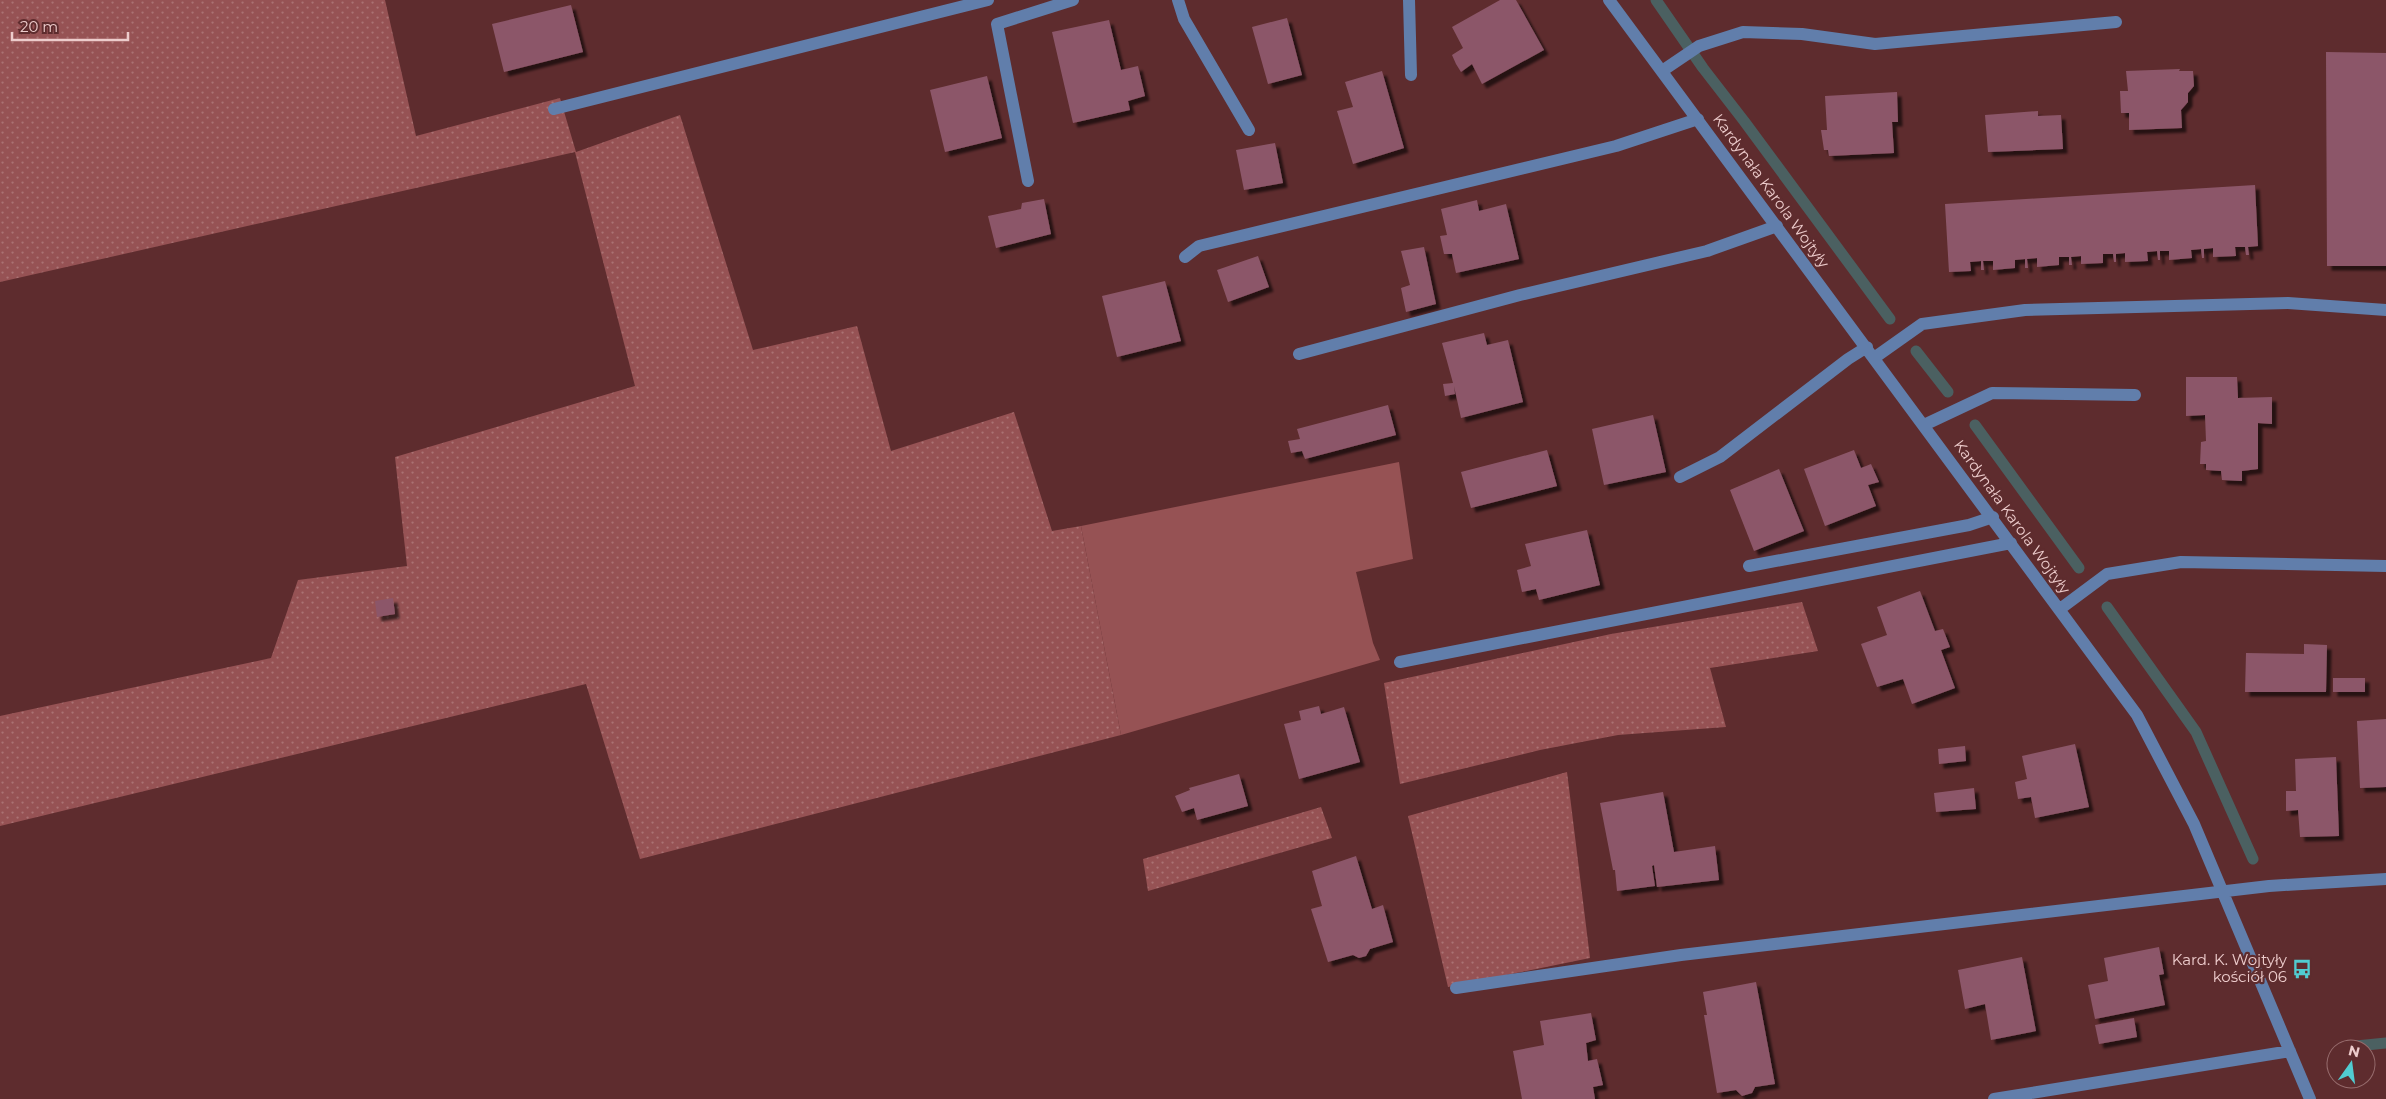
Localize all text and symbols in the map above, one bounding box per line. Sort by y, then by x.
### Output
scale bar [12,10,129,42]
text: 20 m [20,17,58,36]
street label: Kardynała Karola Wojtyły [1709,110,1834,272]
street label: Kardynała Karola Wojtyły [1950,436,2075,598]
place label: Kard. K. Wojtyły kościół 06 [2172,950,2288,986]
bus stop icon: Kard. K. Wojtyły kościół 06 [2291,958,2313,980]
north arrow [2326,1039,2376,1089]
text: N [2346,1041,2362,1061]

